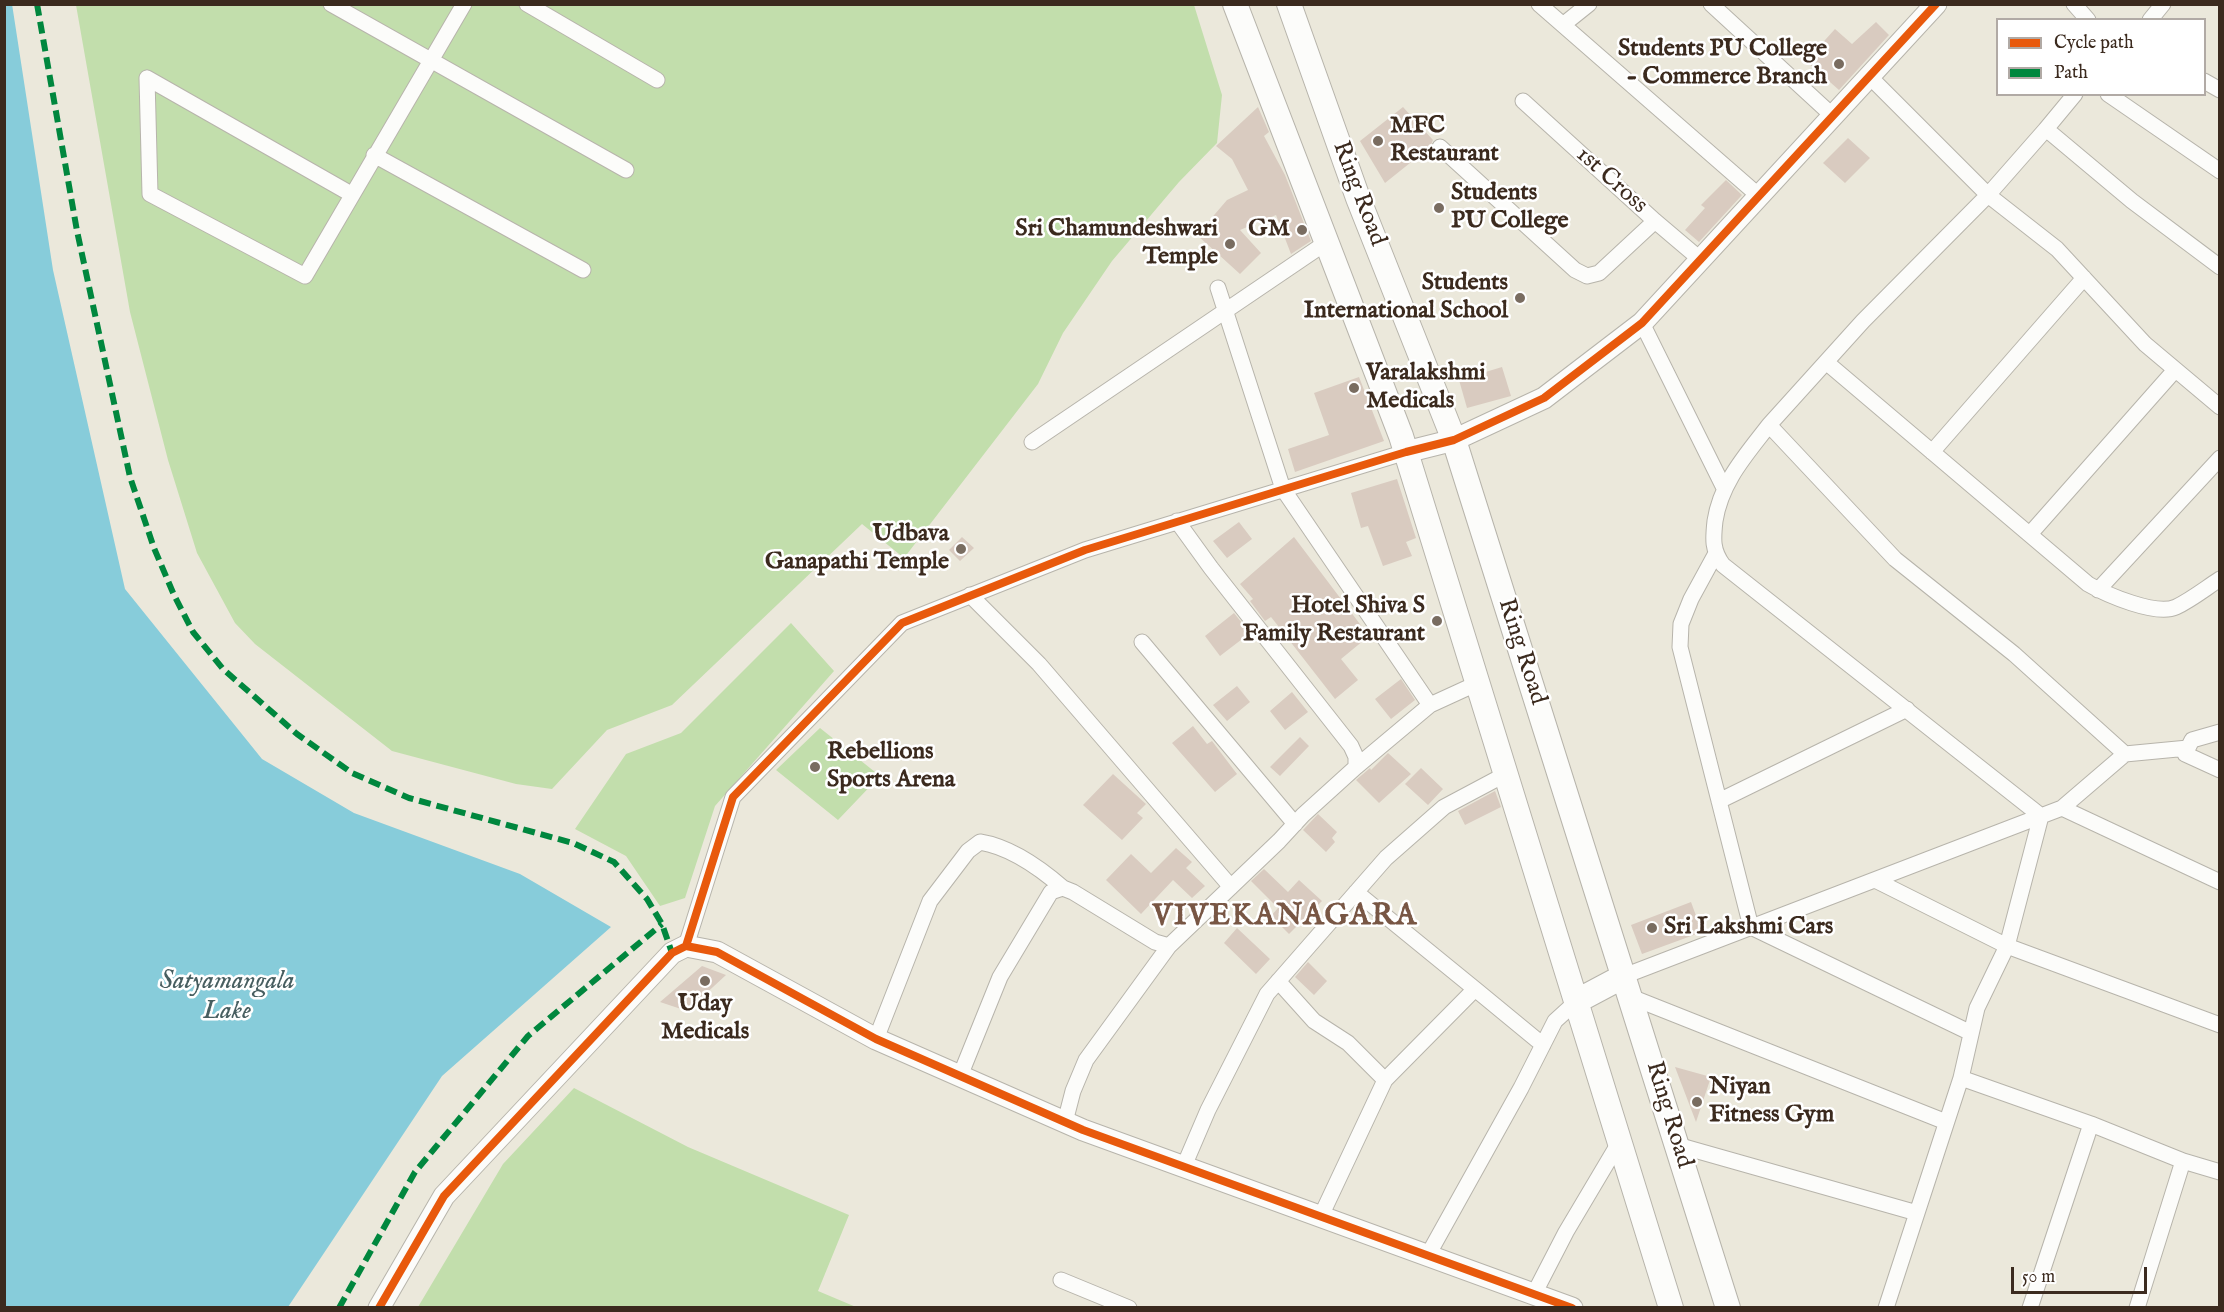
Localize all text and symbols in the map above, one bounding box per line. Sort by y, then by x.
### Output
legend [1996,18,2206,96]
text: Cycle path [2054,32,2134,55]
place label: Students PU College - Commerce Branch [1618,36,1827,92]
marker: Students PU College - Commerce Branch [1832,57,1846,71]
text: Path [2054,62,2088,85]
place label: MFC Restaurant [1390,113,1499,169]
marker: MFC Restaurant [1371,134,1385,148]
street label: Ring Road [1325,138,1391,250]
street label: 1st Cross [1569,141,1653,221]
place label: Students PU College [1451,180,1569,236]
marker: Students PU College [1432,201,1446,215]
place label: Sri Chamundeshwari Temple [1015,216,1218,272]
place label: GM [1248,216,1290,244]
marker: GM [1295,223,1309,237]
marker: Sri Chamundeshwari Temple [1223,237,1237,251]
place label: Students International School [1304,270,1508,326]
marker: Students International School [1513,291,1527,305]
place label: Varalakshmi Medicals [1366,360,1486,416]
marker: Varalakshmi Medicals [1347,381,1361,395]
place label: Udbava Ganapathi Temple [765,521,949,577]
marker: Udbava Ganapathi Temple [954,542,968,556]
place label: Hotel Shiva S Family Restaurant [1243,593,1425,649]
street label: Ring Road [1490,595,1552,709]
marker: Hotel Shiva S Family Restaurant [1430,614,1444,628]
place label: Rebellions Sports Arena [827,739,955,795]
marker: Rebellions Sports Arena [808,760,822,774]
district label: VIVEKANAGARA [1153,900,1417,936]
place label: Sri Lakshmi Cars [1664,914,1833,942]
marker: Sri Lakshmi Cars [1645,921,1659,935]
water label: Satyamangala Lake [159,967,295,1028]
marker: Uday Medicals [698,974,712,988]
place label: Uday Medicals [661,991,749,1047]
street label: Ring Road [1638,1058,1698,1172]
place label: Niyan Fitness Gym [1709,1074,1834,1130]
marker: Niyan Fitness Gym [1690,1095,1704,1109]
scale bar [2014,1255,2150,1293]
text: 50 m [2022,1266,2055,1289]

